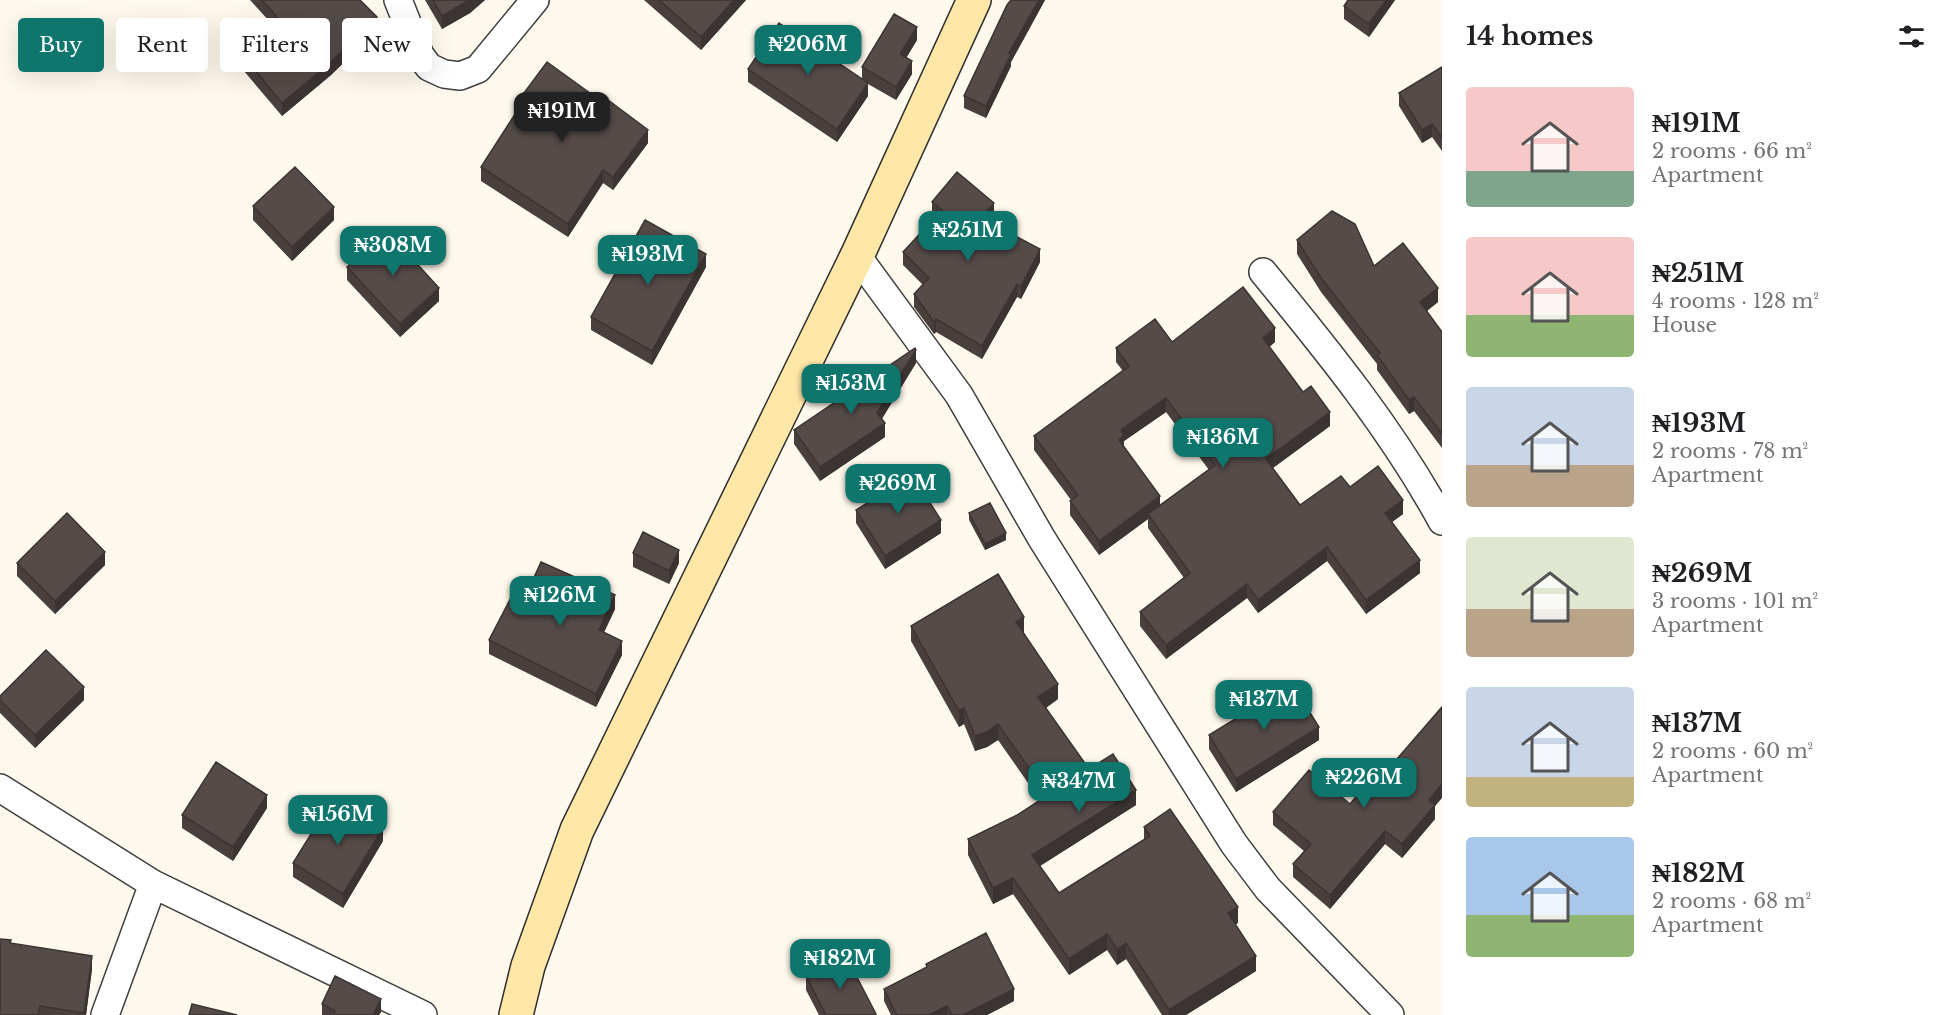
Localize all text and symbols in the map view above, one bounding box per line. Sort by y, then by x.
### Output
chip: Buy [18,18,104,72]
chip: Rent [116,18,208,72]
chip: Filters [220,18,330,72]
chip: New [342,18,432,72]
text: 14 homes [1466,20,1593,52]
icon: filters [1895,20,1928,53]
pin: ₦206M [766,25,850,76]
text: ₦206M [769,32,847,56]
pin: ₦191M [520,92,604,143]
text: ₦191M [528,99,596,123]
text: ₦191M [1652,107,1741,139]
icon: home [1514,111,1586,183]
text: 2 rooms · 66 m² [1652,139,1812,163]
text: Apartment [1652,163,1763,187]
pin: ₦251M [926,211,1010,262]
text: ₦251M [933,218,1003,242]
pin: ₦308M [351,226,435,277]
text: ₦308M [354,233,432,257]
pin: ₦193M [606,235,690,286]
text: ₦193M [612,242,684,266]
text: ₦251M [1652,257,1744,289]
icon: home [1514,261,1586,333]
text: 4 rooms · 128 m² [1652,289,1819,313]
text: House [1652,313,1717,337]
pin: ₦153M [809,364,893,415]
text: ₦153M [816,371,886,395]
text: ₦193M [1652,407,1746,439]
icon: home [1514,411,1586,483]
pin: ₦136M [1181,418,1265,469]
text: ₦136M [1187,425,1259,449]
text: 2 rooms · 78 m² [1652,439,1808,463]
text: Apartment [1652,463,1763,487]
pin: ₦269M [856,464,940,515]
text: ₦269M [859,471,937,495]
text: ₦269M [1652,557,1753,589]
icon: home [1514,561,1586,633]
pin: ₦126M [518,576,602,627]
text: ₦126M [524,583,596,607]
text: 3 rooms · 101 m² [1652,589,1818,613]
text: Apartment [1652,613,1763,637]
pin: ₦137M [1222,680,1306,731]
text: ₦137M [1229,687,1299,711]
text: ₦137M [1652,707,1742,739]
icon: home [1514,711,1586,783]
text: 2 rooms · 60 m² [1652,739,1813,763]
pin: ₦226M [1322,758,1406,809]
pin: ₦347M [1037,762,1121,813]
text: Apartment [1652,763,1763,787]
text: ₦226M [1326,765,1402,789]
text: ₦347M [1042,769,1116,793]
pin: ₦156M [296,795,380,846]
text: ₦156M [302,802,374,826]
text: ₦182M [1652,857,1745,889]
icon: home [1514,861,1586,933]
text: 2 rooms · 68 m² [1652,889,1811,913]
text: Apartment [1652,913,1763,937]
pin: ₦182M [798,939,882,990]
text: ₦182M [804,946,876,970]

